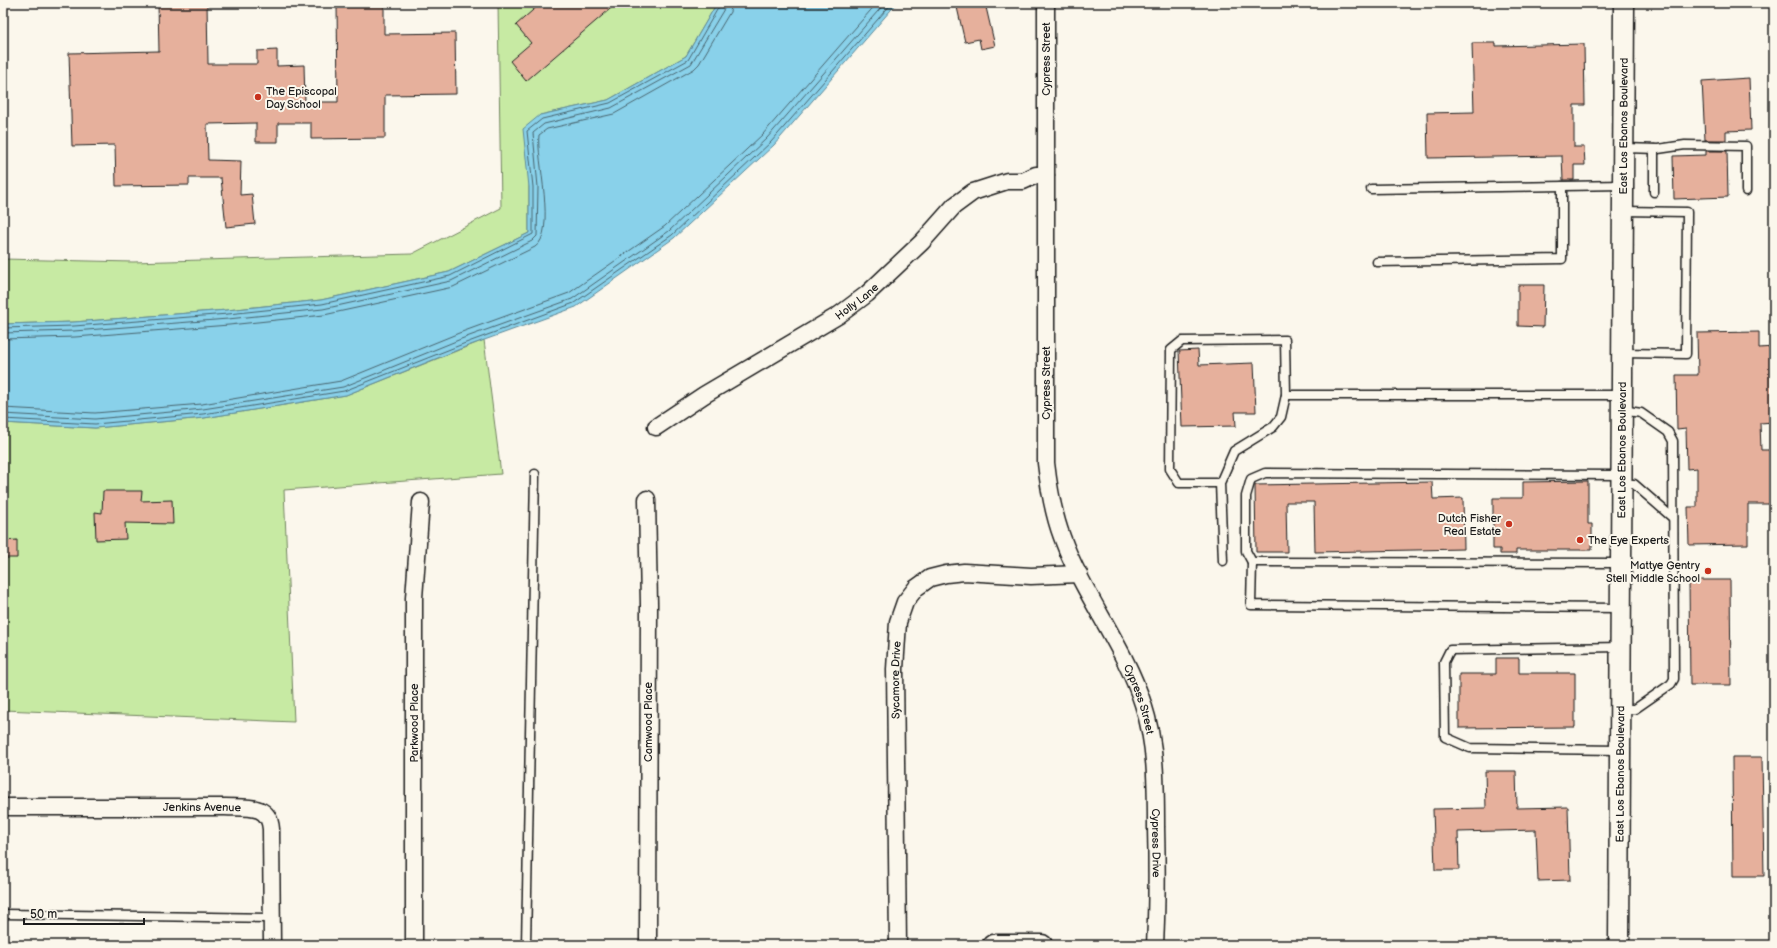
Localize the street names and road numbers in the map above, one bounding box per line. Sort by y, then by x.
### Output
street label: Cypress Street [1040,22,1053,96]
street label: East Los Ebanos Boulevard [1617,58,1631,194]
street label: Holly Lane [833,280,882,323]
street label: Cypress Street [1040,346,1053,420]
street label: East Los Ebanos Boulevard [1615,382,1629,518]
street label: Sycamore Drive [889,640,904,719]
street label: Cypress Street [1121,662,1157,736]
street label: Camwood Place [642,682,655,762]
street label: Parkwood Place [408,683,421,763]
street label: East Los Ebanos Boulevard [1614,706,1627,842]
street label: Jenkins Avenue [163,801,241,814]
street label: Cypress Drive [1149,808,1163,878]

